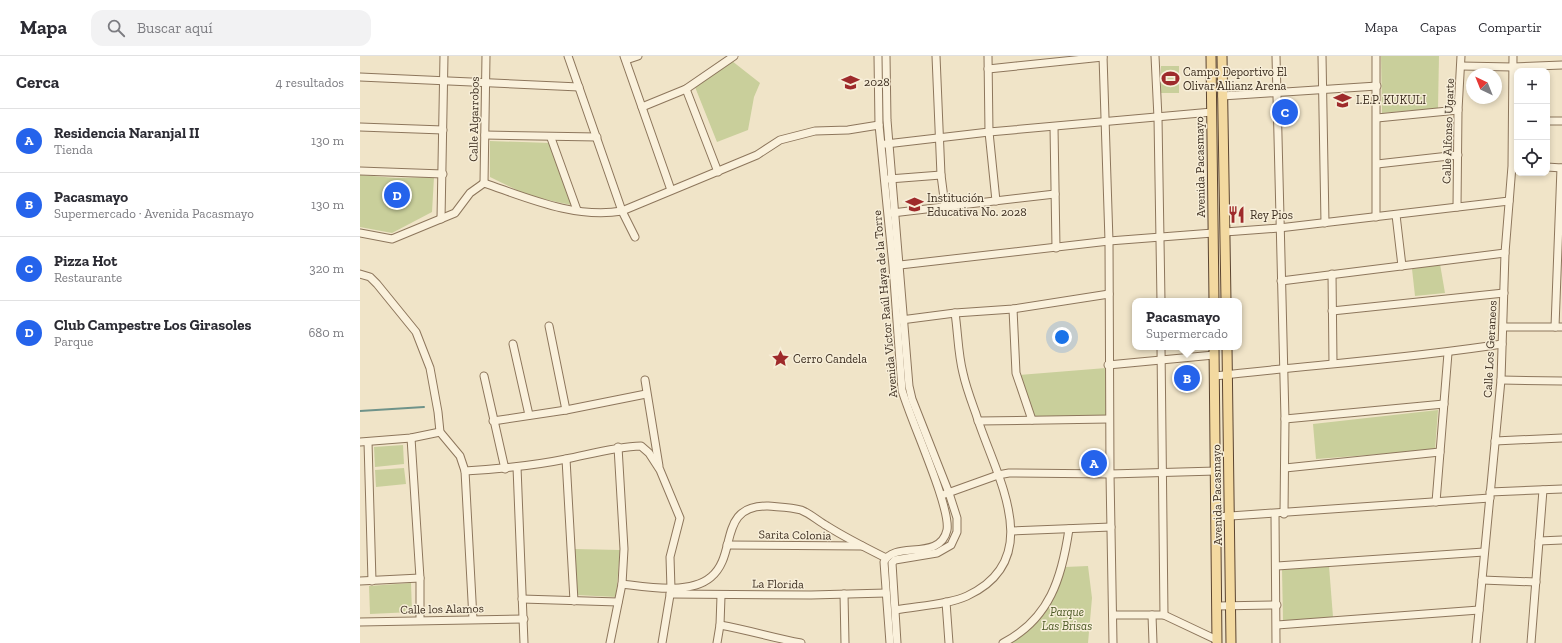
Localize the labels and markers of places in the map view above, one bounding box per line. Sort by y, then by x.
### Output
place label: Campo Deportivo El Olivar Allianz Arena [1183,65,1287,93]
sports icon: Campo Deportivo El Olivar Allianz Arena [1160,69,1180,89]
school or university icon: 2028 [841,72,861,92]
place label: 2028 [864,75,890,89]
school or university icon: I.E.P. KUKULI [1333,90,1353,110]
place label: I.E.P. KUKULI [1356,93,1426,107]
pin: C [1272,97,1298,127]
pin: D [384,180,410,210]
place label: Institución Educativa No. 2028 [927,191,1027,219]
school or university icon: Institución Educativa No. 2028 [904,195,924,215]
restaurant icon: Rey Pios [1227,205,1247,225]
place label: Rey Pios [1250,208,1293,222]
place icon: Cerro Candela [770,349,790,369]
place label: Cerro Candela [793,352,867,366]
pin: B [1174,363,1200,393]
pin: A [1081,448,1107,478]

